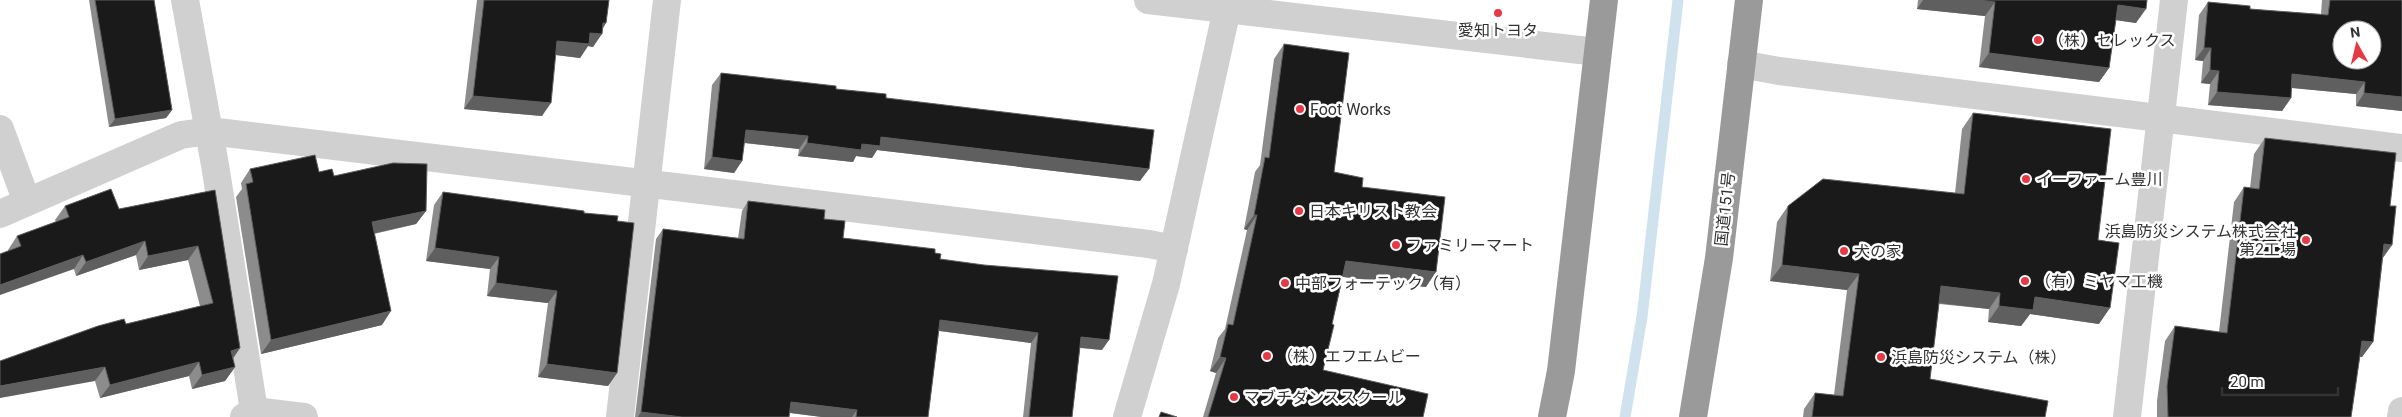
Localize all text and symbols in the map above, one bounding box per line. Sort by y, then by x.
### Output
marker: 愛知トヨタ [1492,7,1504,19]
north arrow [2332,20,2382,70]
place label: 愛知トヨタ [1458,21,1538,40]
text: N [2349,24,2361,41]
place label: （株）セレックス [2048,31,2176,50]
marker: （株）セレックス [2032,34,2044,46]
place label: Foot Works [1310,100,1391,119]
marker: Foot Works [1294,103,1306,115]
place label: イーファーム豊川 [2036,170,2163,189]
street label: 国道151号 [1712,171,1738,247]
marker: イーファーム豊川 [2020,173,2032,185]
place label: 日本キリスト教会 [1309,202,1437,221]
marker: 日本キリスト教会 [1293,205,1305,217]
place label: 浜島防災システム株式会社 第2工場 [2104,222,2296,259]
marker: 浜島防災システム株式会社 第2工場 [2300,234,2312,246]
place label: ファミリーマート [1406,236,1534,255]
marker: ファミリーマート [1390,239,1402,251]
place label: 犬の家 [1854,242,1902,261]
marker: 犬の家 [1838,245,1850,257]
place label: （有）ミヤマ工機 [2035,272,2163,291]
place label: 中部フォーテック（有） [1295,274,1471,293]
marker: （有）ミヤマ工機 [2019,275,2031,287]
marker: 中部フォーテック（有） [1279,277,1291,289]
place label: （株）エフエムビー [1277,347,1421,366]
place label: 浜島防災システム（株） [1891,348,2067,367]
marker: （株）エフエムビー [1261,350,1273,362]
marker: 浜島防災システム（株） [1875,351,1887,363]
scale bar [2222,364,2338,396]
text: 20 m [2230,373,2264,391]
place label: マブチダンススクール [1244,388,1404,407]
marker: マブチダンススクール [1228,391,1240,403]

